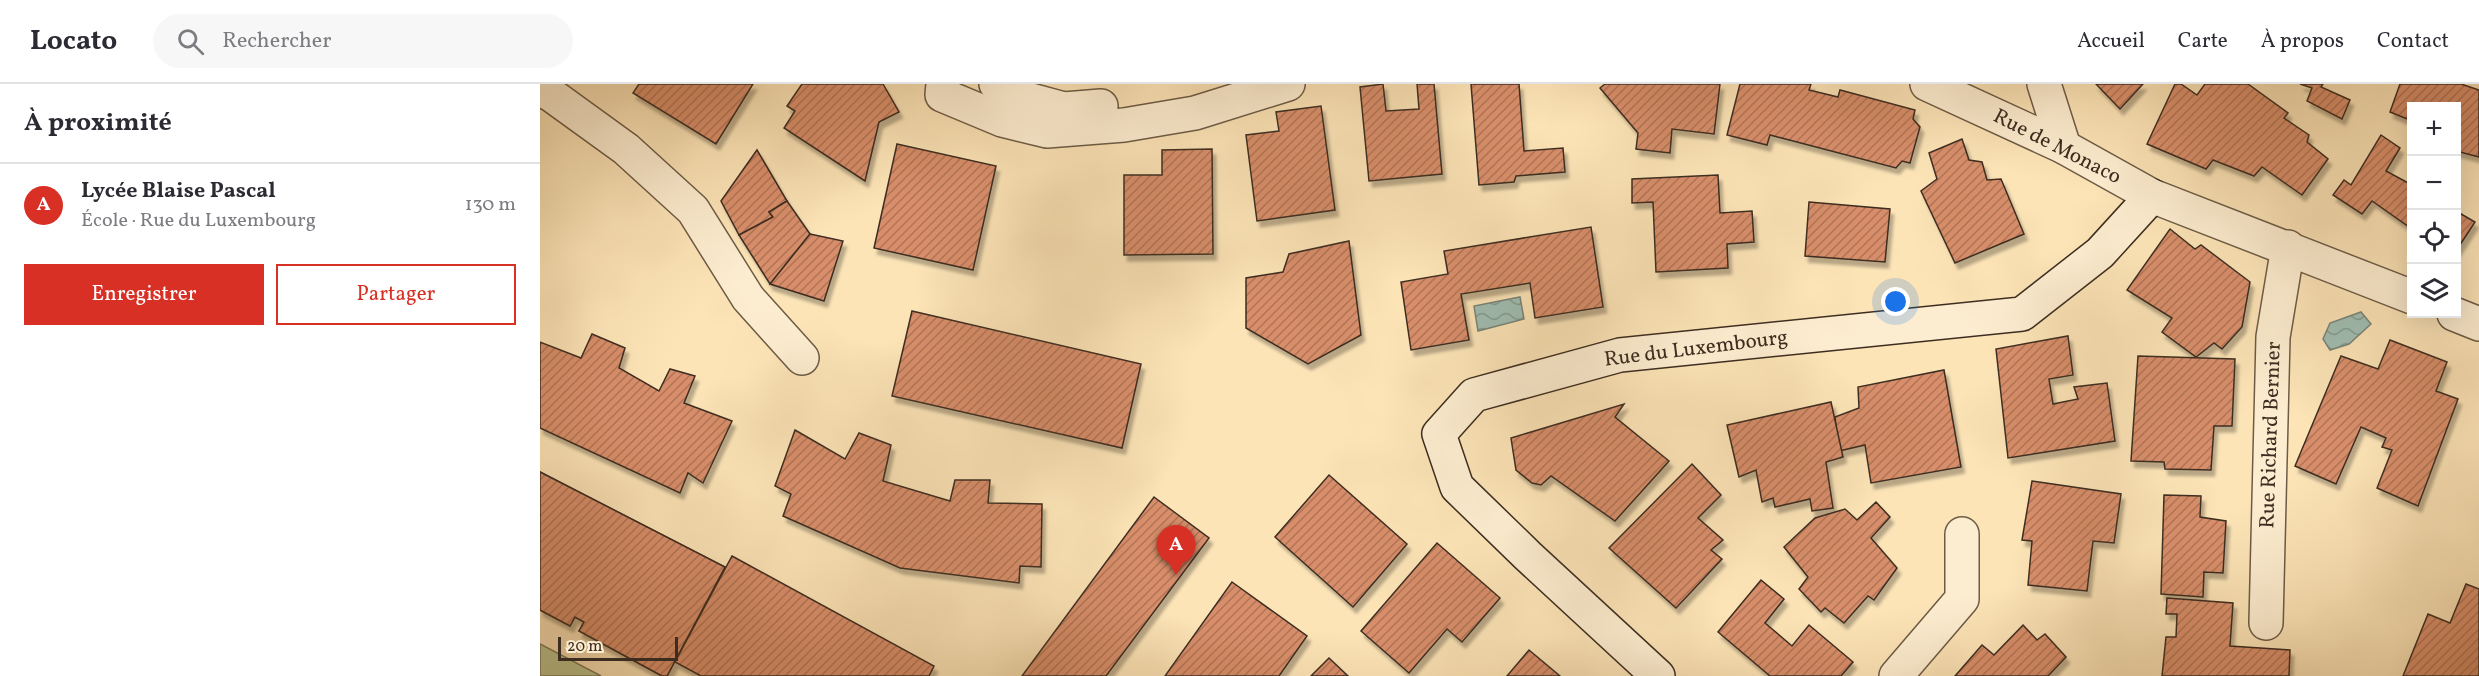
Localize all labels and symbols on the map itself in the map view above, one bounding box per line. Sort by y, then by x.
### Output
street label: Rue de Monaco [1988,102,2126,192]
your location [1881,287,1910,316]
street label: Rue du Luxembourg [1602,323,1790,375]
street label: Rue Richard Bernier [2253,341,2289,529]
pin: A [1156,526,1196,575]
scale bar [558,634,678,662]

